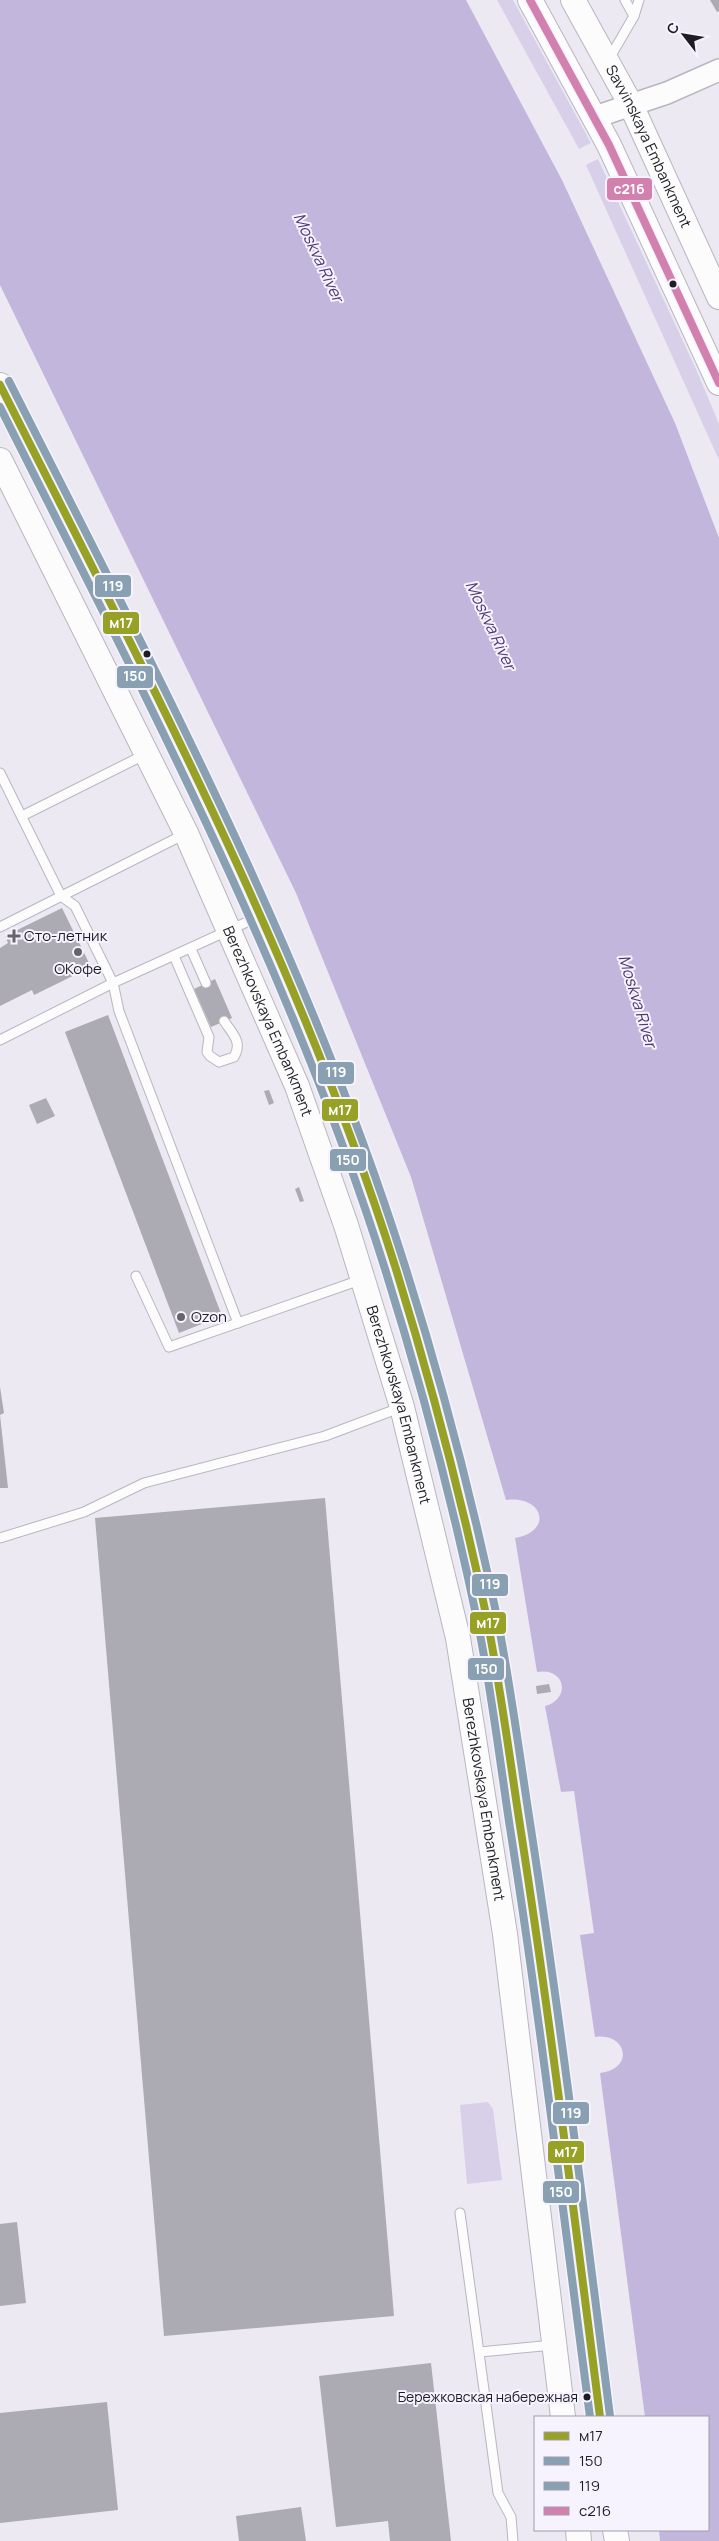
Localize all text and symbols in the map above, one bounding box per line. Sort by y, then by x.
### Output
north arrow [659,10,709,60]
text: С [662,19,683,37]
street label: Savvinskaya Embankment [601,61,697,231]
line badge: с216 [606,177,653,201]
text: с216 [613,179,645,198]
water label: Moskva River [289,209,350,307]
unlabelled marker [668,279,678,289]
line badge: 119 [94,574,132,598]
text: 119 [103,576,123,595]
water label: Moskva River [461,577,522,675]
line badge: м17 [102,611,140,635]
text: м17 [109,613,133,632]
unlabelled marker [142,649,152,659]
line badge: 150 [116,665,154,689]
text: 150 [123,666,147,685]
street label: Berezhkovskaya Embankment [218,922,318,1119]
place label: Сто-летник [24,925,108,946]
marker: Сто-летник [8,930,20,942]
marker: ОКофе [72,946,84,958]
water label: Moskva River [613,952,663,1052]
place label: ОКофе [54,958,102,979]
line badge: 119 [317,1061,355,1085]
text: 119 [326,1062,346,1081]
line badge: м17 [321,1098,359,1122]
text: м17 [328,1100,352,1119]
line badge: 150 [329,1148,367,1172]
text: 150 [336,1150,360,1169]
street label: Berezhkovskaya Embankment [361,1303,436,1506]
place label: Ozon [191,1306,227,1327]
marker: Ozon [175,1311,187,1323]
line badge: 119 [471,1573,509,1597]
text: 119 [480,1574,500,1593]
line badge: м17 [469,1611,507,1635]
text: м17 [476,1613,500,1632]
line badge: 150 [467,1657,505,1681]
text: 150 [474,1659,498,1678]
street label: Berezhkovskaya Embankment [458,1696,511,1902]
line badge: 119 [552,2101,590,2125]
text: 119 [561,2103,581,2122]
line badge: м17 [547,2140,585,2164]
text: м17 [554,2142,578,2161]
line badge: 150 [542,2180,580,2204]
text: 150 [549,2182,573,2201]
place label: Бережковская набережная [398,2387,578,2406]
marker: Бережковская набережная [582,2392,592,2402]
legend [534,2416,709,2531]
text: м17 [579,2425,603,2446]
text: 150 [579,2450,603,2471]
text: 119 [579,2475,600,2496]
text: с216 [579,2500,611,2521]

